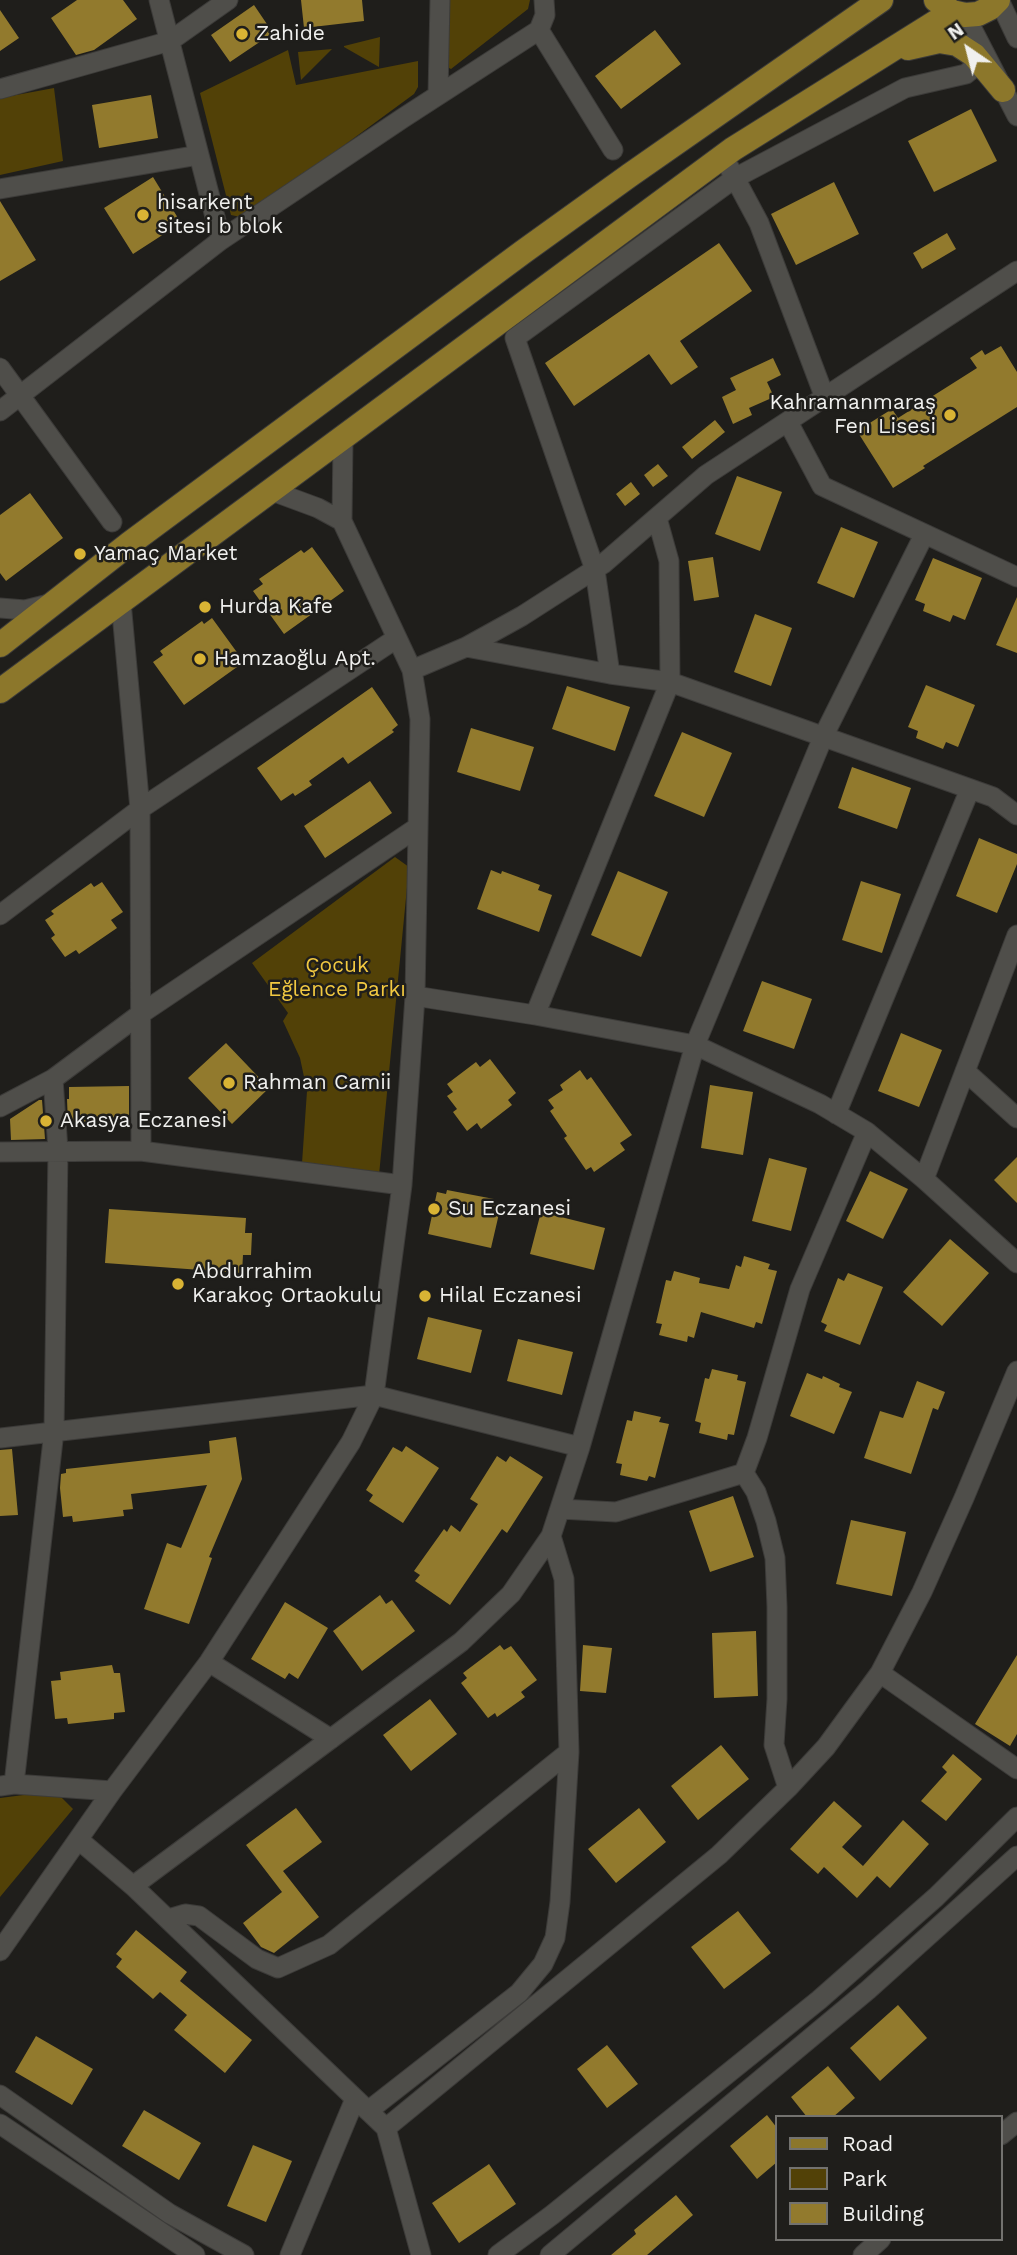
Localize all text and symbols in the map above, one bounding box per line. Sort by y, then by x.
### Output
north arrow [933,14,1003,84]
text: N [943,18,968,45]
place label: Zahide [256,21,325,47]
marker: Zahide [234,26,250,42]
place label: hisarkent sitesi b blok [157,190,283,240]
marker: hisarkent sitesi b blok [135,207,151,223]
place label: Kahramanmaraş Fen Lisesi [769,390,936,440]
marker: Kahramanmaraş Fen Lisesi [942,407,958,423]
place label: Yamaç Market [94,541,237,567]
marker: Yamaç Market [72,546,88,562]
place label: Hurda Kafe [219,594,333,620]
marker: Hurda Kafe [197,599,213,615]
place label: Hamzaoğlu Apt. [214,646,376,672]
marker: Hamzaoğlu Apt. [192,651,208,667]
park label: Çocuk Eğlence Parkı [268,953,406,1003]
place label: Rahman Camii [243,1070,391,1096]
marker: Rahman Camii [221,1075,237,1091]
place label: Akasya Eczanesi [60,1108,227,1134]
marker: Akasya Eczanesi [38,1113,54,1129]
place label: Su Eczanesi [448,1196,571,1222]
marker: Su Eczanesi [426,1201,442,1217]
place label: Abdurrahim Karakoç Ortaokulu [192,1259,382,1309]
marker: Abdurrahim Karakoç Ortaokulu [170,1276,186,1292]
place label: Hilal Eczanesi [439,1283,582,1309]
marker: Hilal Eczanesi [417,1288,433,1304]
legend [776,2115,1003,2241]
text: Road [842,2131,893,2156]
text: Park [842,2166,887,2191]
text: Building [842,2201,924,2226]

